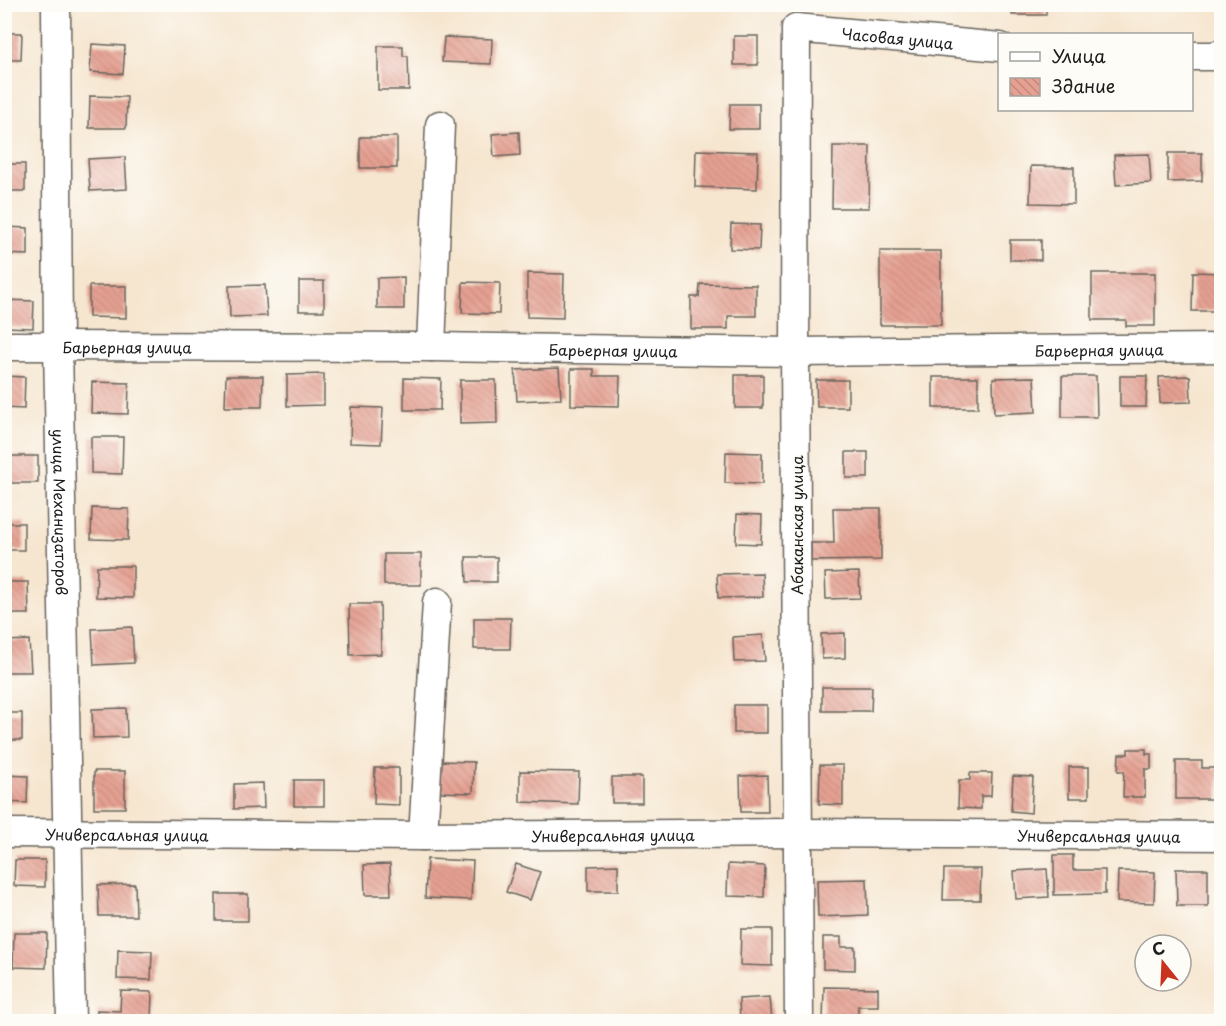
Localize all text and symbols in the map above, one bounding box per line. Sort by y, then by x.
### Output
street label: Часовая улица [841,21,955,54]
legend [998,33,1193,111]
text: Улица [1052,42,1106,69]
text: Здание [1052,72,1115,99]
street label: Барьерная улица [62,335,192,358]
street label: Барьерная улица [548,337,678,362]
street label: Барьерная улица [1034,337,1164,361]
street label: улица Механизаторов [48,429,74,595]
street label: Абаканская улица [785,455,808,595]
street label: Универсальная улица [45,822,209,846]
street label: Универсальная улица [531,822,695,847]
street label: Универсальная улица [1017,823,1181,847]
north arrow [1133,933,1193,993]
text: С [1149,935,1167,961]

